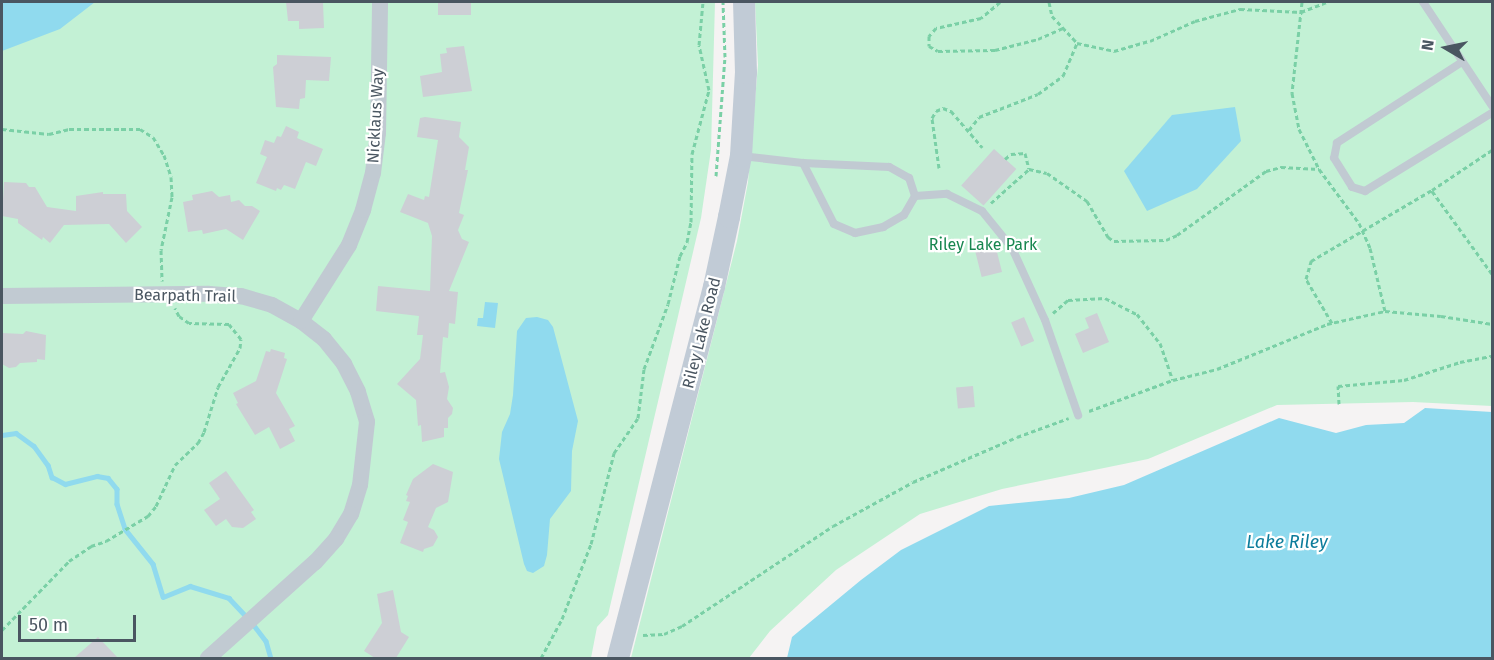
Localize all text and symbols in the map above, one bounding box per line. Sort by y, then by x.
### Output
north arrow [1416,18,1476,78]
text: N [1418,38,1438,52]
street label: Nicklaus Way [364,68,388,164]
park label: Riley Lake Park [929,235,1037,255]
street label: Riley Lake Road [679,275,725,391]
street label: Bearpath Trail [134,286,236,306]
water label: Lake Riley [1246,531,1328,553]
scale bar [21,603,140,641]
text: 50 m [29,614,68,636]

